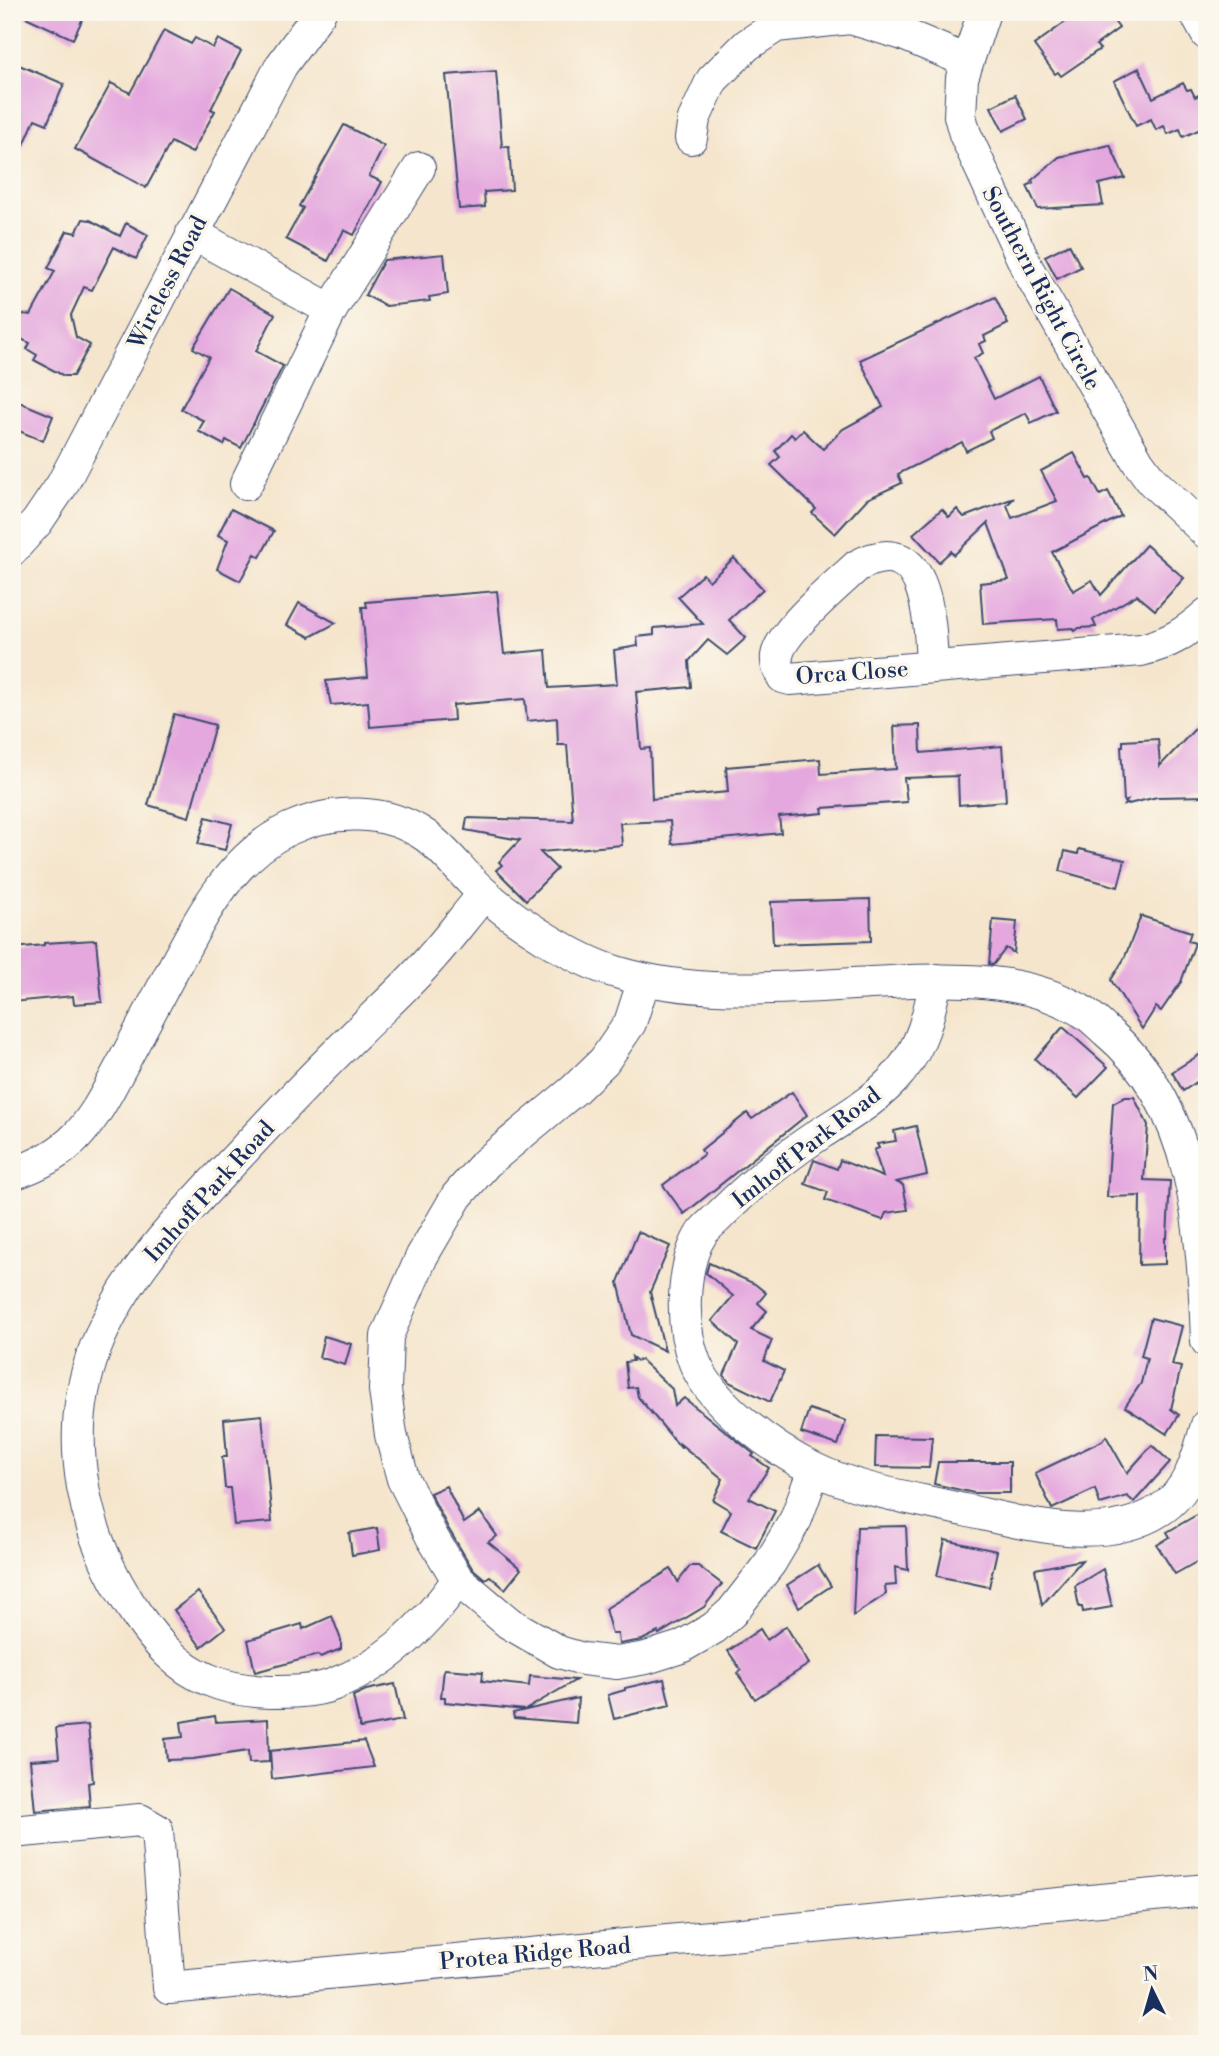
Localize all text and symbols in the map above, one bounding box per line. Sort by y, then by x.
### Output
street label: Southern Right Circle [976,182,1107,395]
street label: Wireless Road [122,211,213,355]
street label: Orca Close [795,655,909,691]
street label: Imhoff Park Road [727,1081,886,1214]
street label: Imhoff Park Road [139,1115,281,1268]
street label: Protea Ridge Road [438,1932,632,1976]
north arrow [1118,1954,1188,2024]
text: N [1142,1961,1159,1987]

